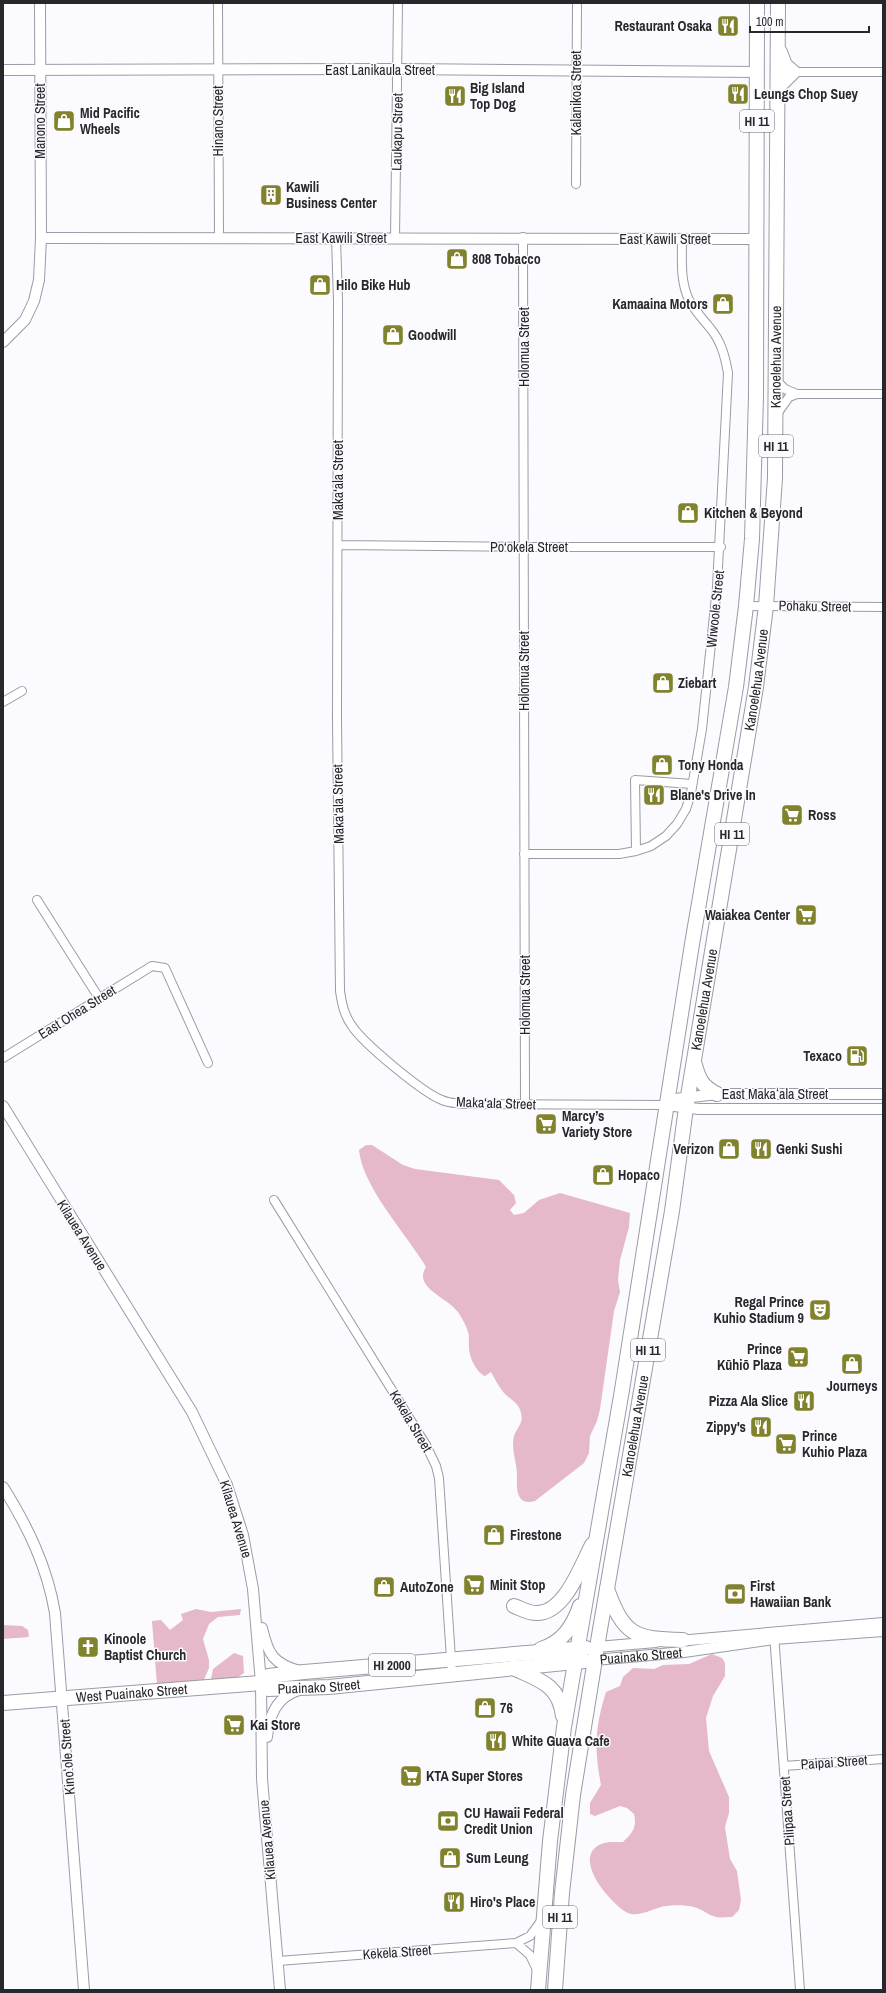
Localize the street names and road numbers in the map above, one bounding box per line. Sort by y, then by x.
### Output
street label: Kalanikoa Street [567,51,585,135]
street label: East Lanikaula Street [325,61,435,79]
street label: Manono Street [31,83,49,159]
street label: Hinano Street [209,86,227,156]
street label: Laukapu Street [387,93,407,171]
road number: HI 11 [740,110,774,132]
street label: East Kawili Street [295,229,387,247]
street label: East Kawili Street [619,230,711,248]
street label: Kanoelehua Avenue [766,305,785,408]
street label: Holomua Street [515,307,533,387]
road number: HI 11 [759,435,793,457]
street label: Maka‘ala Street [329,440,347,520]
street label: Po‘okela Street [490,538,568,556]
street label: Wiwoole Street [702,569,728,649]
street label: Pohaku Street [778,596,852,616]
street label: Kanoelehua Avenue [740,628,772,732]
street label: Holomua Street [515,631,533,711]
street label: Maka‘ala Street [328,764,348,844]
road number: HI 11 [715,823,749,845]
street label: Kanoelehua Avenue [687,948,721,1052]
street label: Holomua Street [516,955,534,1035]
street label: East Ohea Street [35,981,119,1043]
street label: East Makaʻala Street [722,1085,828,1103]
street label: Maka‘ala Street [456,1093,536,1113]
street label: Kilauea Avenue [53,1196,111,1274]
road number: HI 11 [631,1339,665,1361]
street label: Kanoelehua Avenue [617,1374,653,1478]
street label: Kekela Street [386,1387,436,1455]
street label: Kilauea Avenue [216,1478,256,1560]
street label: Puainako Street [599,1643,683,1669]
road number: HI 2000 [369,1654,415,1676]
street label: Puainako Street [277,1675,361,1698]
street label: West Puainako Street [75,1680,188,1706]
street label: Kinoʻole Street [55,1719,79,1795]
street label: Paipai Street [800,1751,868,1773]
street label: Pilipaa Street [776,1776,798,1846]
street label: Kilauea Avenue [255,1799,279,1881]
road number: HI 11 [543,1906,577,1928]
street label: Kekela Street [362,1941,432,1963]

